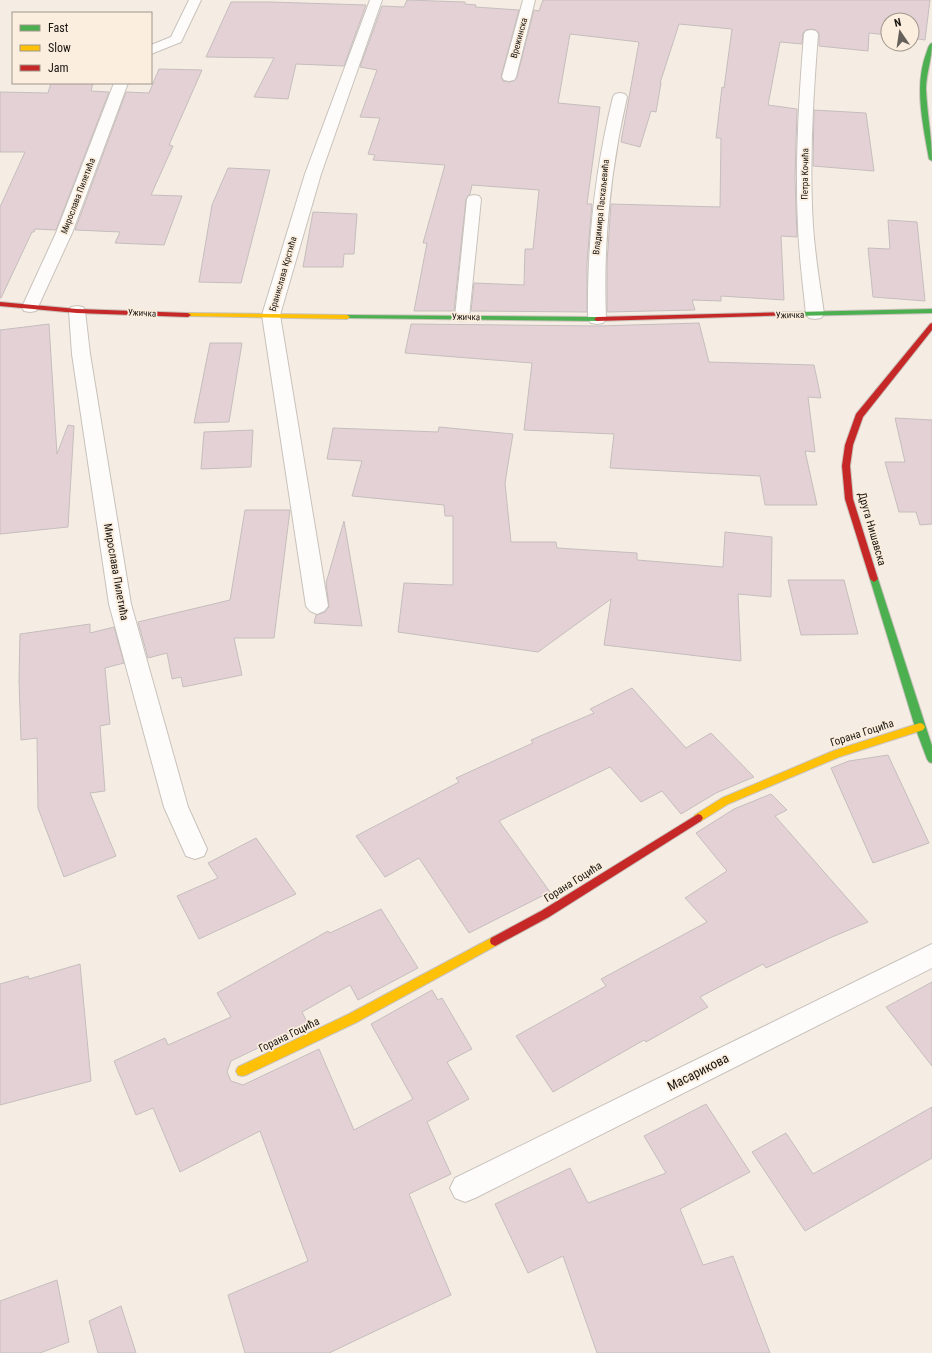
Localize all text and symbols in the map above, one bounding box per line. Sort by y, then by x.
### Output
legend [12,12,152,84]
north arrow [880,12,920,52]
text: N [893,16,903,30]
street label: Врежинска [509,17,529,59]
text: Fast [48,21,69,35]
text: Slow [48,41,71,55]
text: Jam [48,61,69,75]
street label: Петра Кочића [800,148,810,200]
street label: Мирослава Пилетића [59,157,97,235]
street label: Владимира Паскаљевића [591,159,611,255]
street label: Бранислава Крстића [268,235,298,313]
street label: Ужичка [128,307,156,319]
street label: Ужичка [776,310,804,320]
street label: Ужичка [452,312,480,322]
street label: Друга Нишавска [855,491,889,567]
street label: Мирослава Пилетића [101,522,131,622]
street label: Горана Гоцића [829,717,895,749]
street label: Горана Гоцића [542,859,604,905]
street label: Горана Гоцића [256,1015,322,1055]
street label: Масарикова [665,1050,731,1094]

